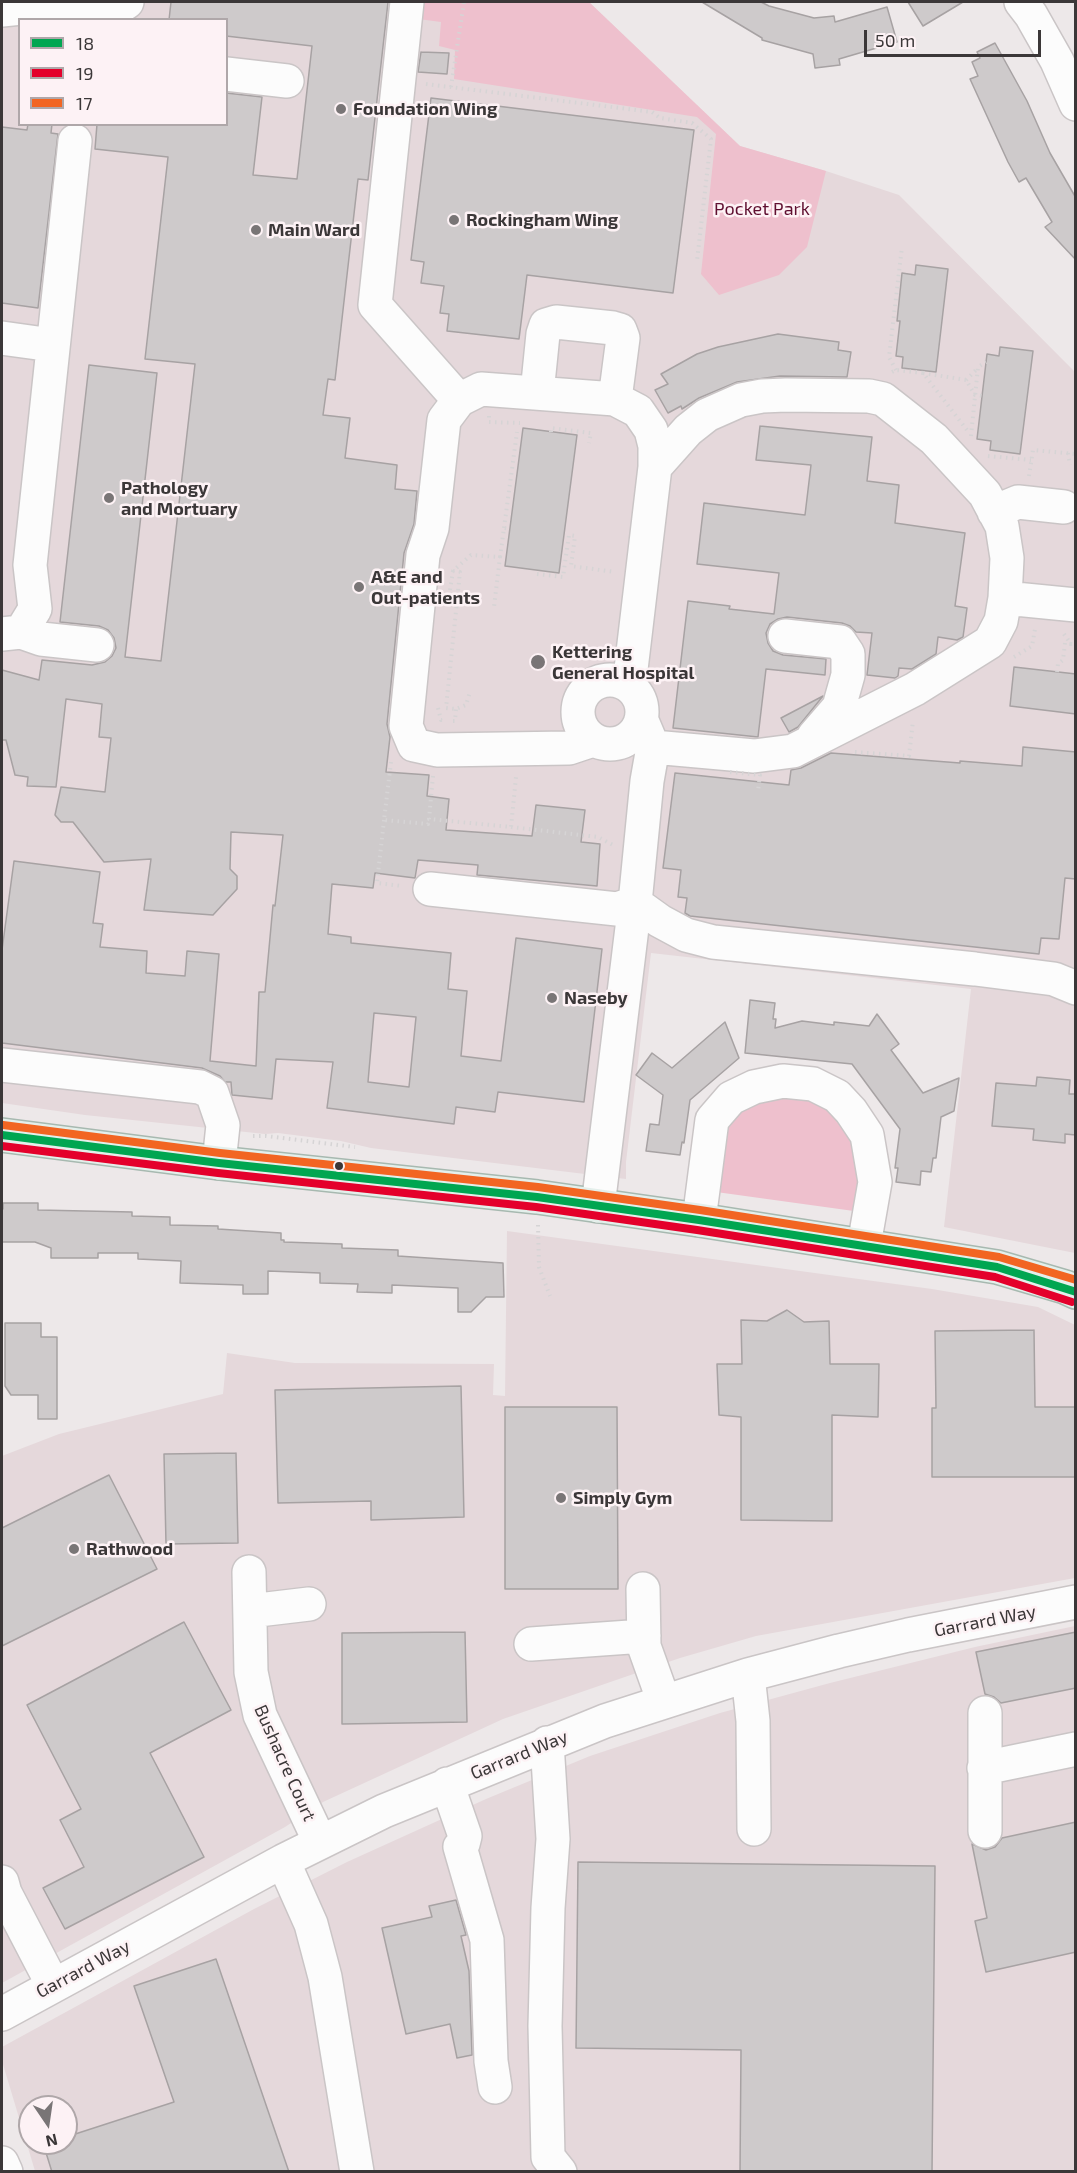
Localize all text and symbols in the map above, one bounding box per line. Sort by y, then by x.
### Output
legend [18,18,228,126]
scale bar [867,18,1044,56]
text: 50 m [875,29,915,51]
text: 18 [76,32,94,54]
text: 19 [76,62,93,84]
text: 17 [76,92,92,114]
place label: Foundation Wing [353,98,497,120]
marker: Foundation Wing [334,102,348,116]
park label: Pocket Park [714,198,810,220]
place label: Rockingham Wing [466,209,618,231]
marker: Rockingham Wing [447,213,461,227]
place label: Main Ward [268,219,360,241]
marker: Main Ward [249,223,263,237]
place label: Pathology and Mortuary [121,477,238,520]
marker: Pathology and Mortuary [102,491,116,505]
place label: A&E and Out-patients [371,566,480,608]
marker: A&E and Out-patients [352,580,366,594]
place label: Kettering General Hospital [552,641,694,684]
marker: Kettering General Hospital [529,653,547,671]
place label: Naseby [564,987,628,1009]
marker: Naseby [545,991,559,1005]
unlabelled marker [333,1160,345,1172]
place label: Simply Gym [573,1487,672,1509]
marker: Simply Gym [554,1491,568,1505]
place label: Rathwood [86,1538,173,1560]
marker: Rathwood [67,1542,81,1556]
street label: Garrard Way [932,1601,1038,1641]
street label: Bushacre Court [250,1701,320,1825]
street label: Garrard Way [467,1726,571,1784]
street label: Garrard Way [32,1935,134,2003]
north arrow [18,2095,78,2155]
text: N [44,2131,59,2152]

